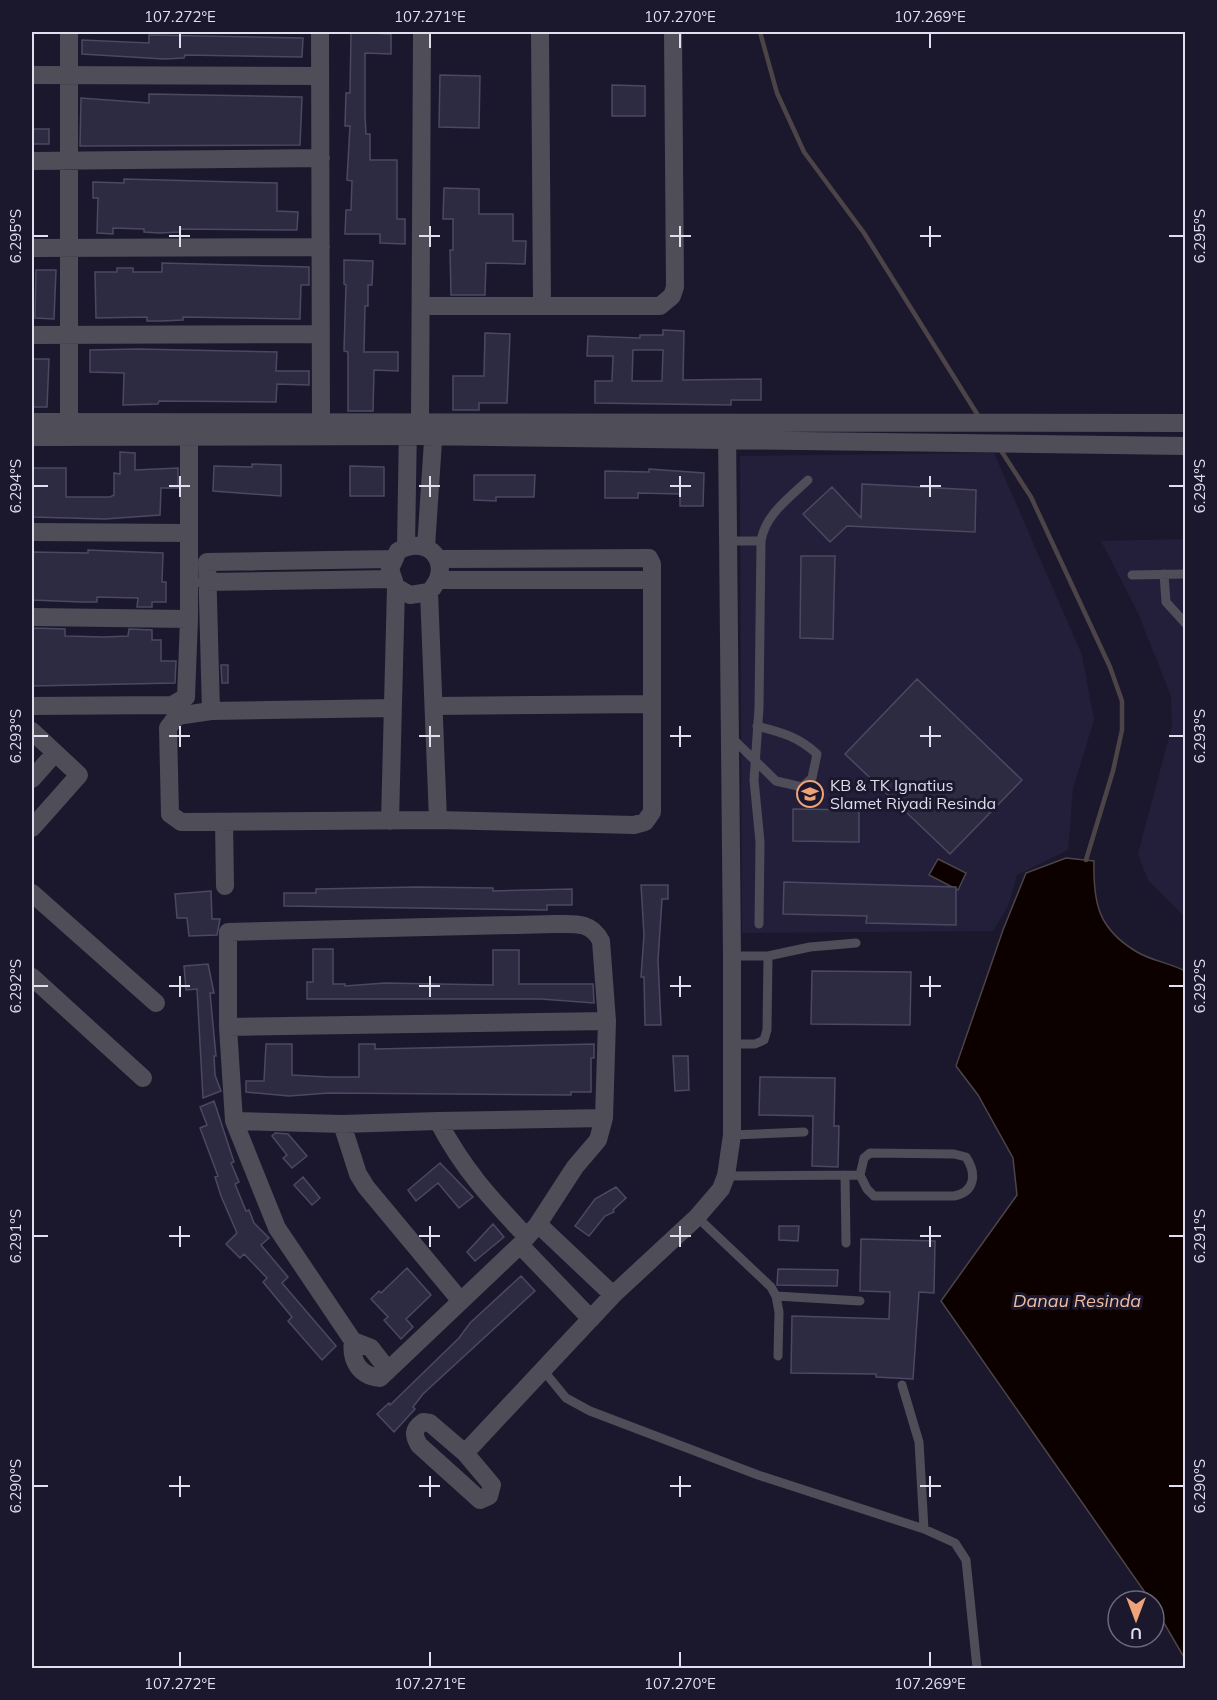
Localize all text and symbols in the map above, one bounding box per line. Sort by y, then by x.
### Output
text: 107.272°E [144,7,216,26]
text: 107.271°E [394,7,466,26]
text: 107.270°E [644,7,716,26]
text: 107.269°E [894,7,966,26]
text: 6.295°S [6,209,25,263]
text: 6.295°S [1190,209,1209,263]
text: 6.294°S [6,459,25,513]
text: 6.294°S [1190,459,1209,513]
text: 6.293°S [6,709,25,763]
text: 6.293°S [1190,709,1209,763]
place label: KB & TK Ignatius Slamet Riyadi Resinda [830,775,996,813]
school or university icon: KB & TK Ignatius Slamet Riyadi Resinda [795,779,825,809]
text: 6.292°S [6,959,25,1013]
text: 6.292°S [1190,959,1209,1013]
text: 6.291°S [6,1209,25,1263]
text: 6.291°S [1190,1209,1209,1263]
water label: Danau Resinda [1013,1289,1141,1312]
text: 6.290°S [6,1459,25,1513]
text: 6.290°S [1190,1459,1209,1513]
north arrow [1106,1589,1166,1649]
text: U [1130,1624,1142,1644]
text: 107.272°E [144,1674,216,1693]
text: 107.271°E [394,1674,466,1693]
text: 107.270°E [644,1674,716,1693]
text: 107.269°E [894,1674,966,1693]

